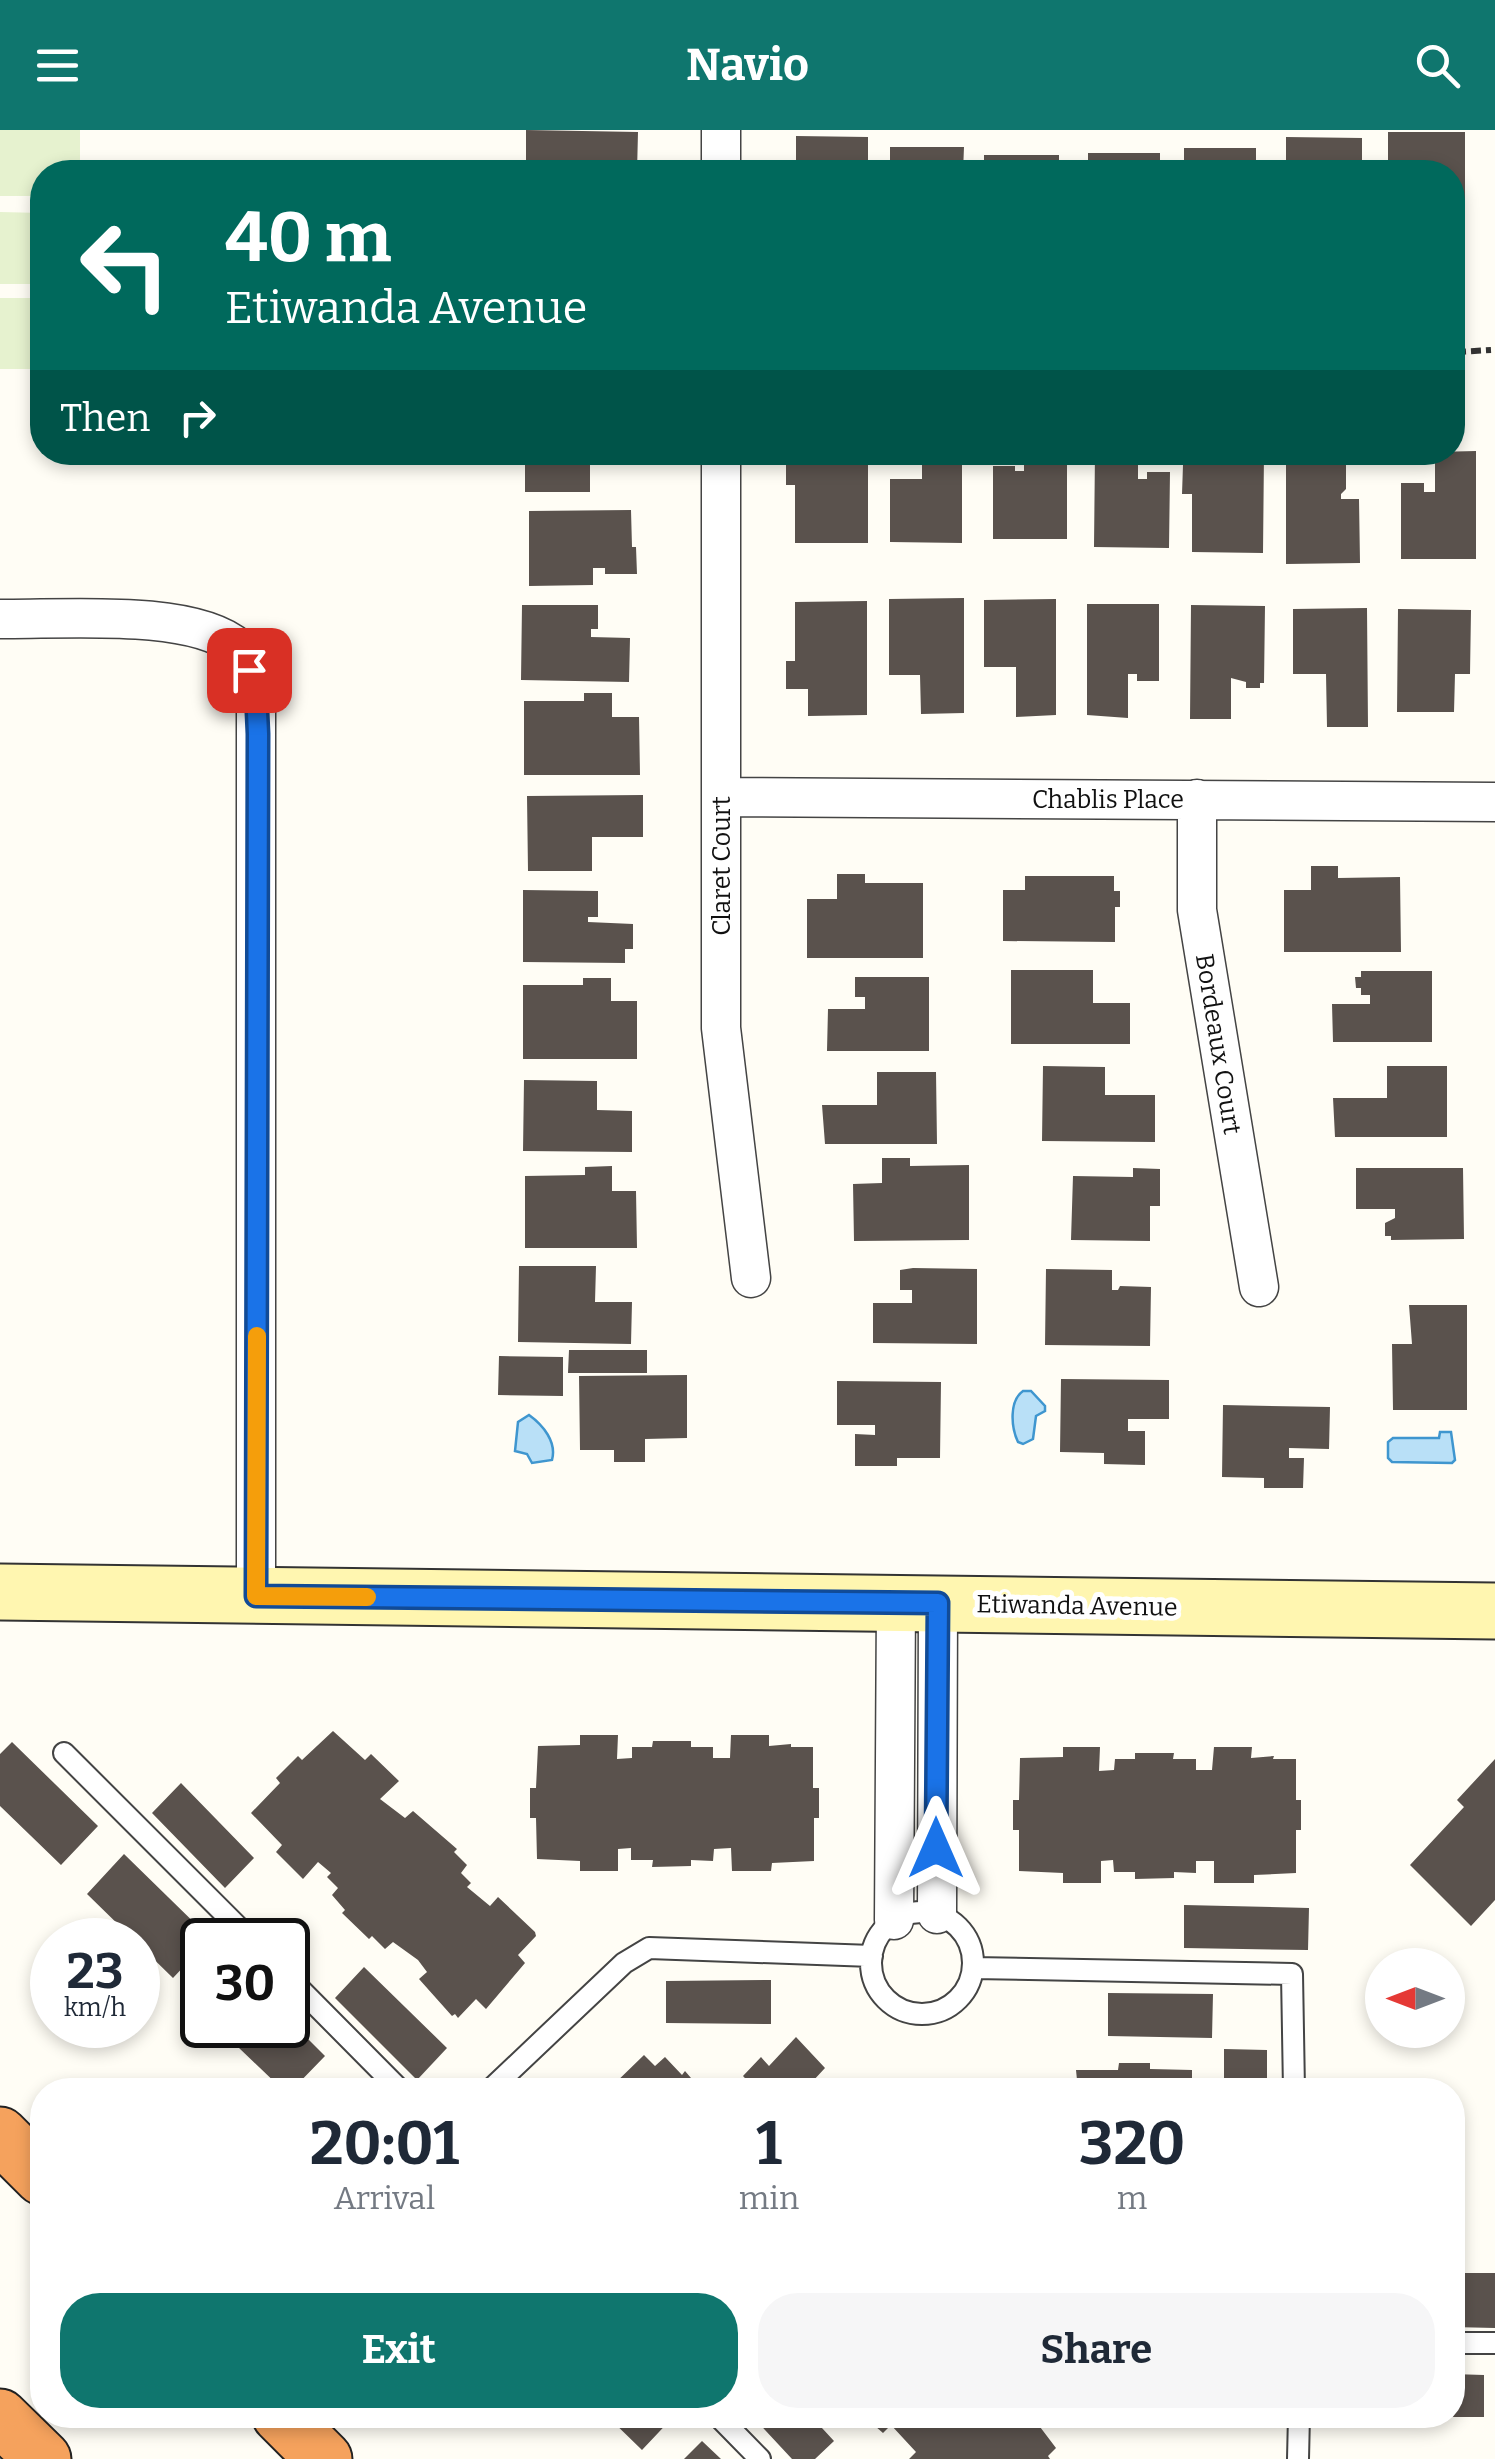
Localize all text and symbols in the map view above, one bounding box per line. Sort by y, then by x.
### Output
icon: menu [30,38,85,93]
text: Navio [686,38,809,92]
icon: search [1410,38,1465,93]
text: 40 m [225,196,391,280]
icon: left [60,200,190,330]
text: Etiwanda Avenue [225,281,587,335]
icon: right [170,390,225,445]
text: Then [60,395,150,441]
pin [207,628,292,713]
icon: arrive [222,643,277,698]
street label: Chablis Place [1032,785,1184,815]
street label: Claret Court [707,796,737,936]
street label: Bordeaux Court [1189,952,1247,1137]
street label: Etiwanda Avenue [976,1589,1178,1623]
position arrow [884,1796,988,1900]
speed limit sign: 30 [180,1918,310,2048]
text: 23 [67,1941,123,2001]
north arrow [1365,1948,1465,2048]
map controls [1365,1948,1465,2048]
text: km/h [64,1993,126,2023]
text: 20:01 [310,2108,459,2180]
text: 1 [756,2108,782,2180]
text: 320 [1079,2108,1185,2180]
text: Arrival [334,2179,435,2217]
text: min [739,2179,799,2217]
text: m [1117,2179,1147,2217]
button: Exit [60,2293,738,2408]
button: Share [758,2293,1435,2408]

